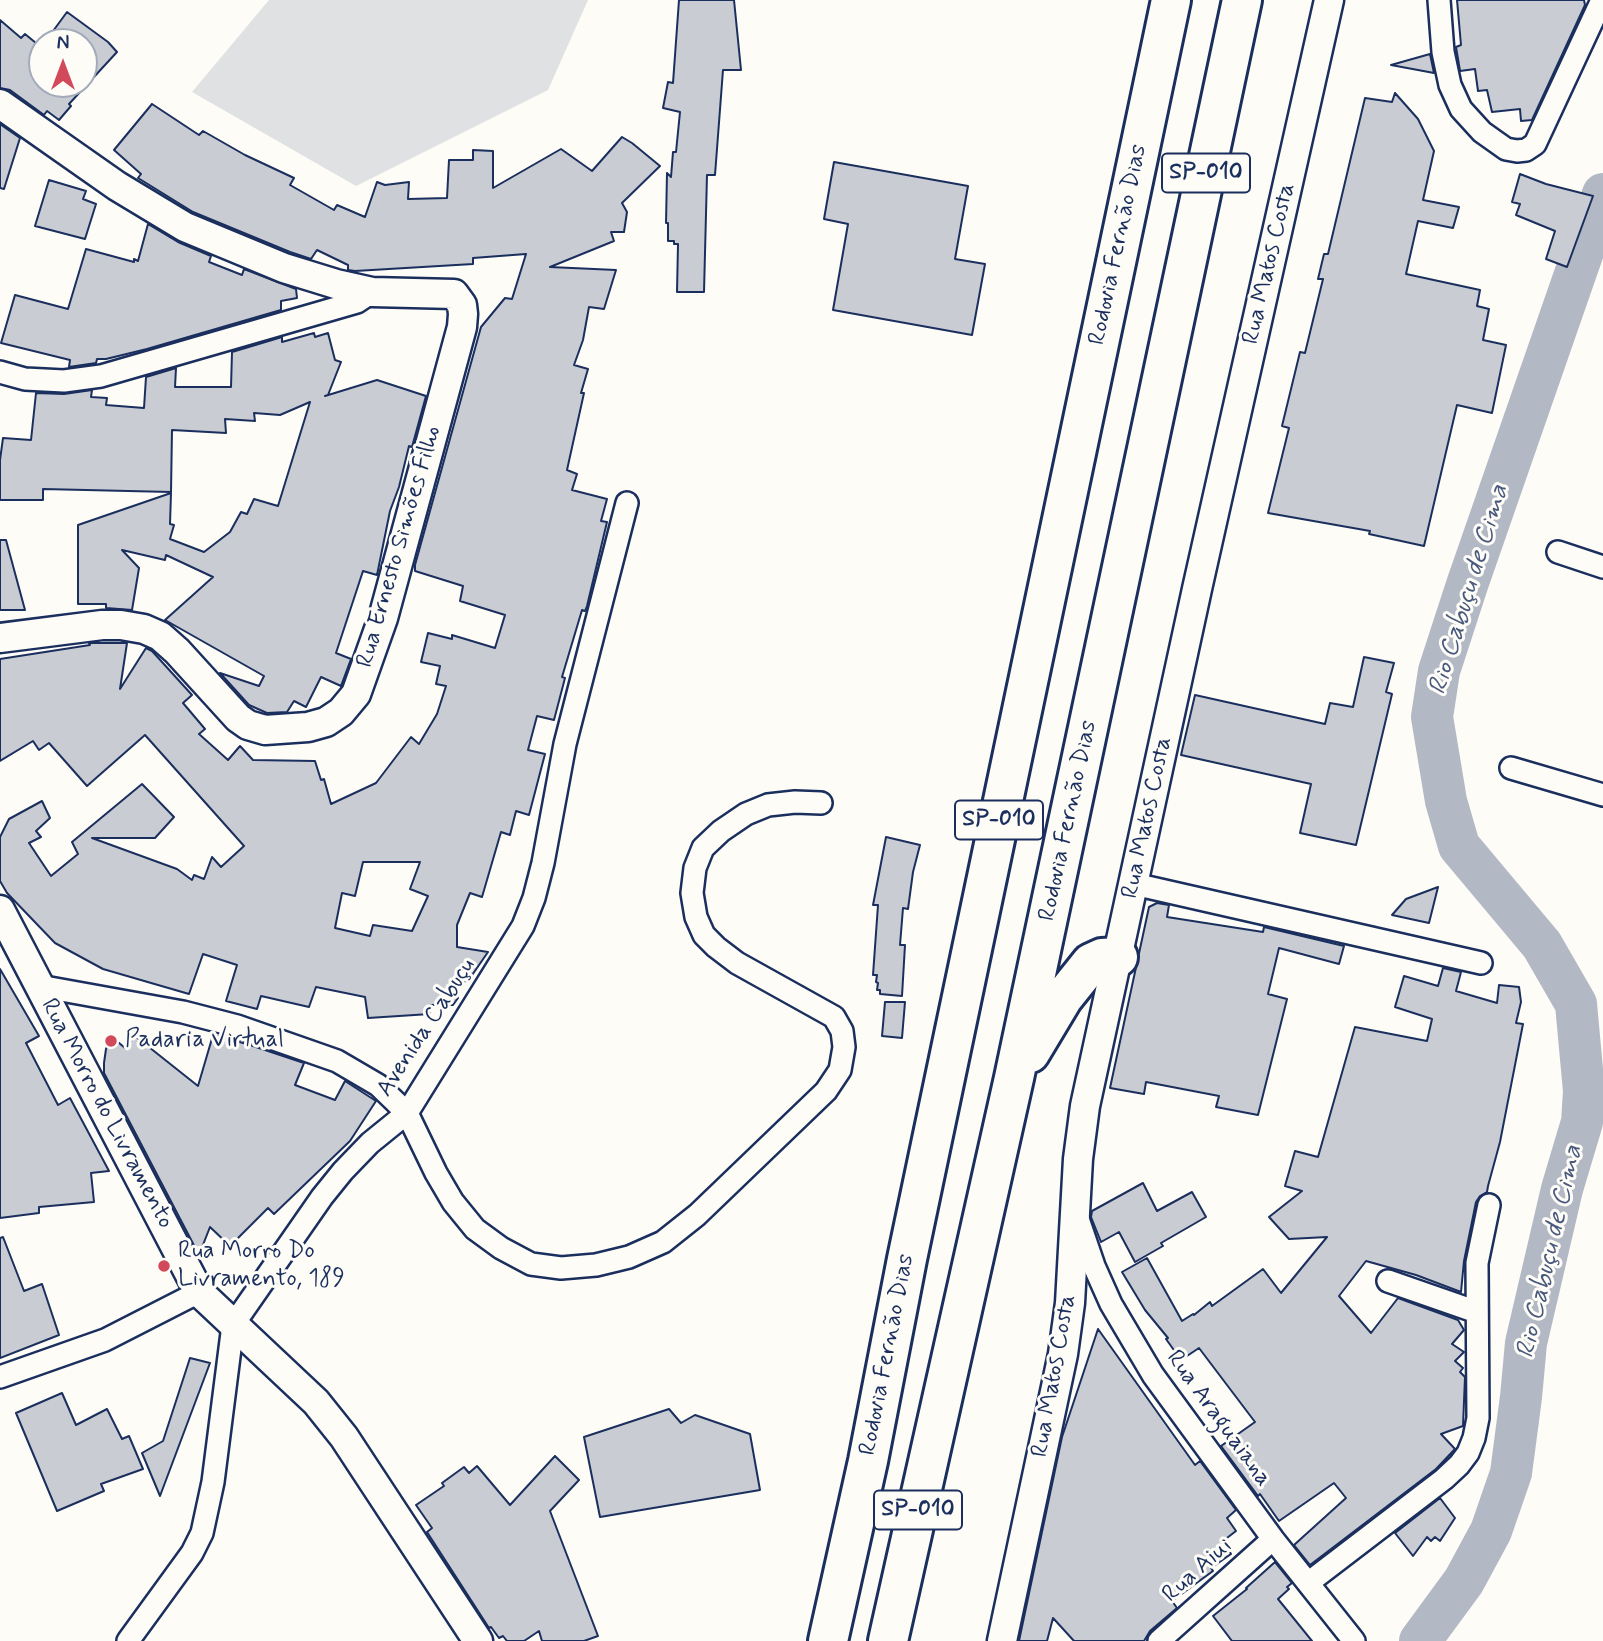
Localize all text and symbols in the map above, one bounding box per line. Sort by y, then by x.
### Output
north arrow [28,28,98,98]
text: N [57,31,69,56]
street label: Rodovia Fernão Dias [1084,142,1154,348]
road number: SP-010 [1162,154,1250,192]
street label: Rua Matos Costa [1237,181,1303,347]
street label: Rua Ernesto Simões Filho [352,423,448,671]
water label: Rio Cabuçu de Cima [1423,481,1517,699]
street label: Rodovia Fernão Dias [1034,718,1104,924]
street label: Rua Matos Costa [1117,734,1179,902]
road number: SP-010 [955,800,1043,840]
street label: Avenida Cabuçu [371,953,483,1103]
street label: Rua Morro do Livramento [33,994,179,1234]
place label: Padaria Virtual [125,1027,284,1055]
marker: Padaria Virtual [103,1033,119,1049]
water label: Rio Cabuçu de Cima [1511,1142,1591,1362]
place label: Rua Morro Do Livramento, 189 [178,1238,345,1294]
street label: Rodovia Fernão Dias [854,1252,922,1458]
marker: Rua Morro Do Livramento, 189 [156,1258,172,1274]
street label: Rua Matos Costa [1027,1292,1083,1460]
street label: Rua Araguaiana [1159,1345,1277,1493]
road number: SP-010 [874,1490,962,1530]
street label: Rua Aiui [1157,1532,1239,1610]

